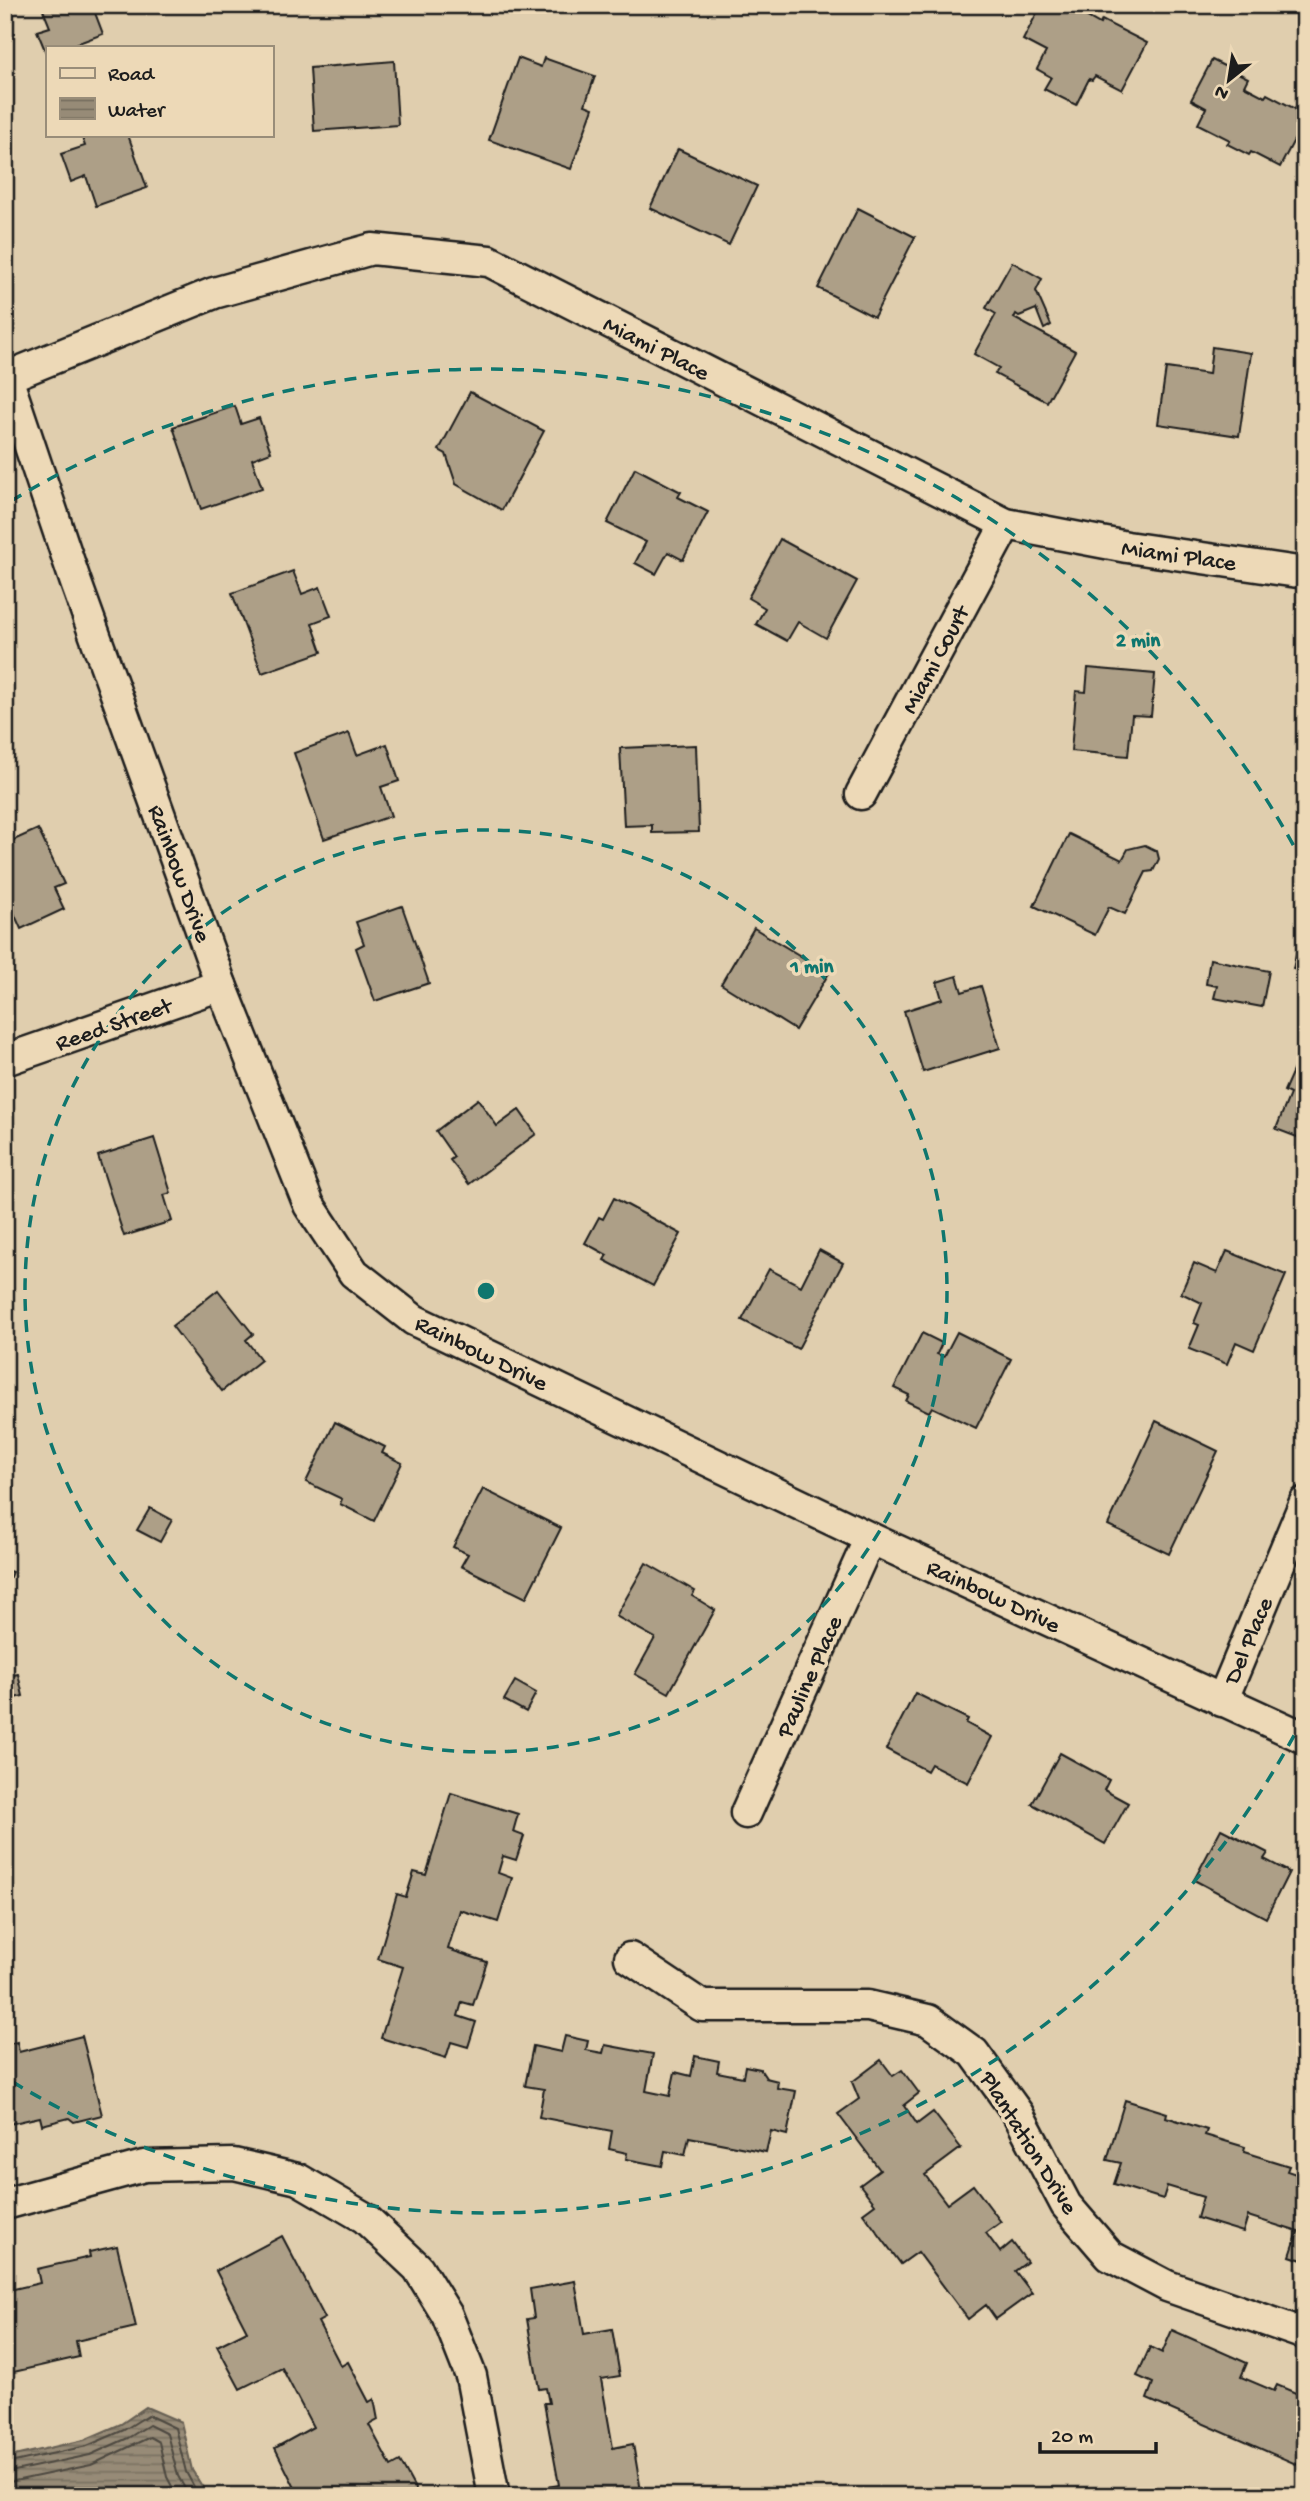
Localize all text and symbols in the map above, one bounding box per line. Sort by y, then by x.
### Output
legend [46,46,273,136]
north arrow [1194,46,1264,116]
text: Road [108,64,156,89]
text: N [1211,79,1233,105]
text: Water [108,100,166,125]
street label: Miami Place [597,311,714,390]
street label: Miami Place [1119,535,1238,580]
street label: Miami Court [897,600,979,720]
text: 2 min [1116,630,1161,655]
street label: Rainbow Drive [139,801,216,947]
text: 1 min [790,956,834,981]
street label: Reed Street [52,992,178,1060]
centre of rings [474,1279,498,1303]
street label: Rainbow Drive [409,1310,552,1400]
street label: Rainbow Drive [921,1555,1065,1642]
street label: Del Place [1218,1593,1282,1691]
street label: Pauline Place [771,1612,851,1744]
street label: Plantation Drive [971,2066,1083,2221]
scale bar [1040,2410,1156,2454]
text: 20 m [1051,2426,1093,2451]

